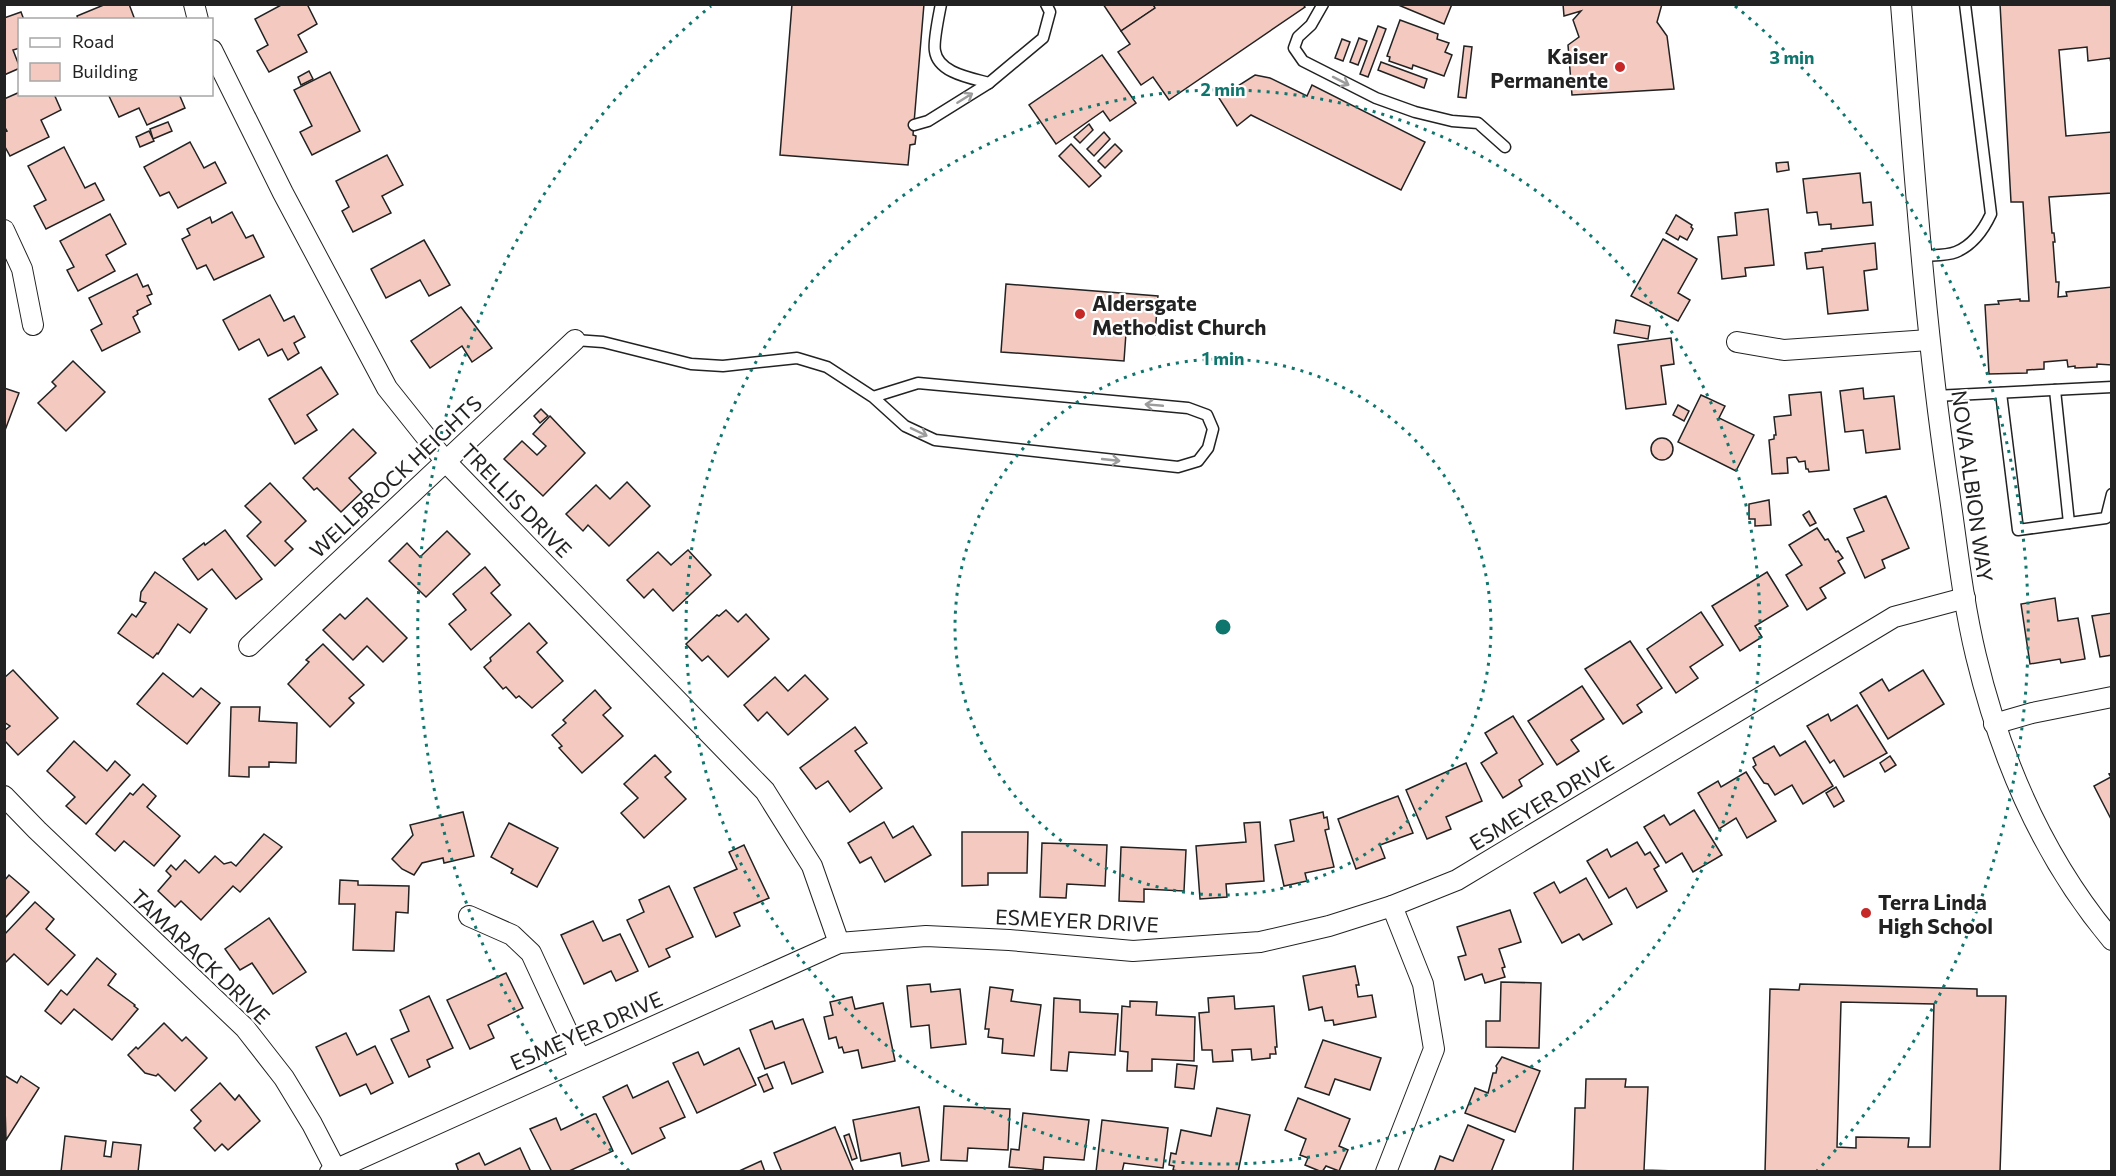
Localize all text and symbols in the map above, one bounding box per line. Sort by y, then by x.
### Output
legend [18,18,213,96]
text: Road [72,30,114,52]
place label: Kaiser Permanente [1490,43,1608,92]
text: 3 min [1769,46,1815,68]
text: Building [72,60,138,82]
marker: Kaiser Permanente [1613,60,1627,74]
one-way arrow [1332,75,1350,87]
text: 2 min [1201,78,1245,100]
one-way arrow [956,91,973,103]
place label: Aldersgate Methodist Church [1092,290,1267,339]
marker: Aldersgate Methodist Church [1073,307,1087,321]
text: 1 min [1202,347,1244,369]
street label: NOVA ALBION WAY [1947,389,1999,584]
street label: WELLBROCK HEIGHTS [304,390,486,562]
one-way arrow [1145,399,1165,410]
one-way arrow [909,427,927,439]
street label: TRELLIS DRIVE [456,438,578,562]
one-way arrow [1100,455,1120,466]
centre of rings [1213,617,1233,637]
street label: ESMEYER DRIVE [1464,749,1618,855]
street label: TAMARACK DRIVE [126,883,276,1029]
place label: Terra Linda High School [1878,889,1993,938]
street label: ESMEYER DRIVE [995,903,1159,937]
marker: Terra Linda High School [1859,906,1873,920]
street label: ESMEYER DRIVE [506,985,666,1075]

